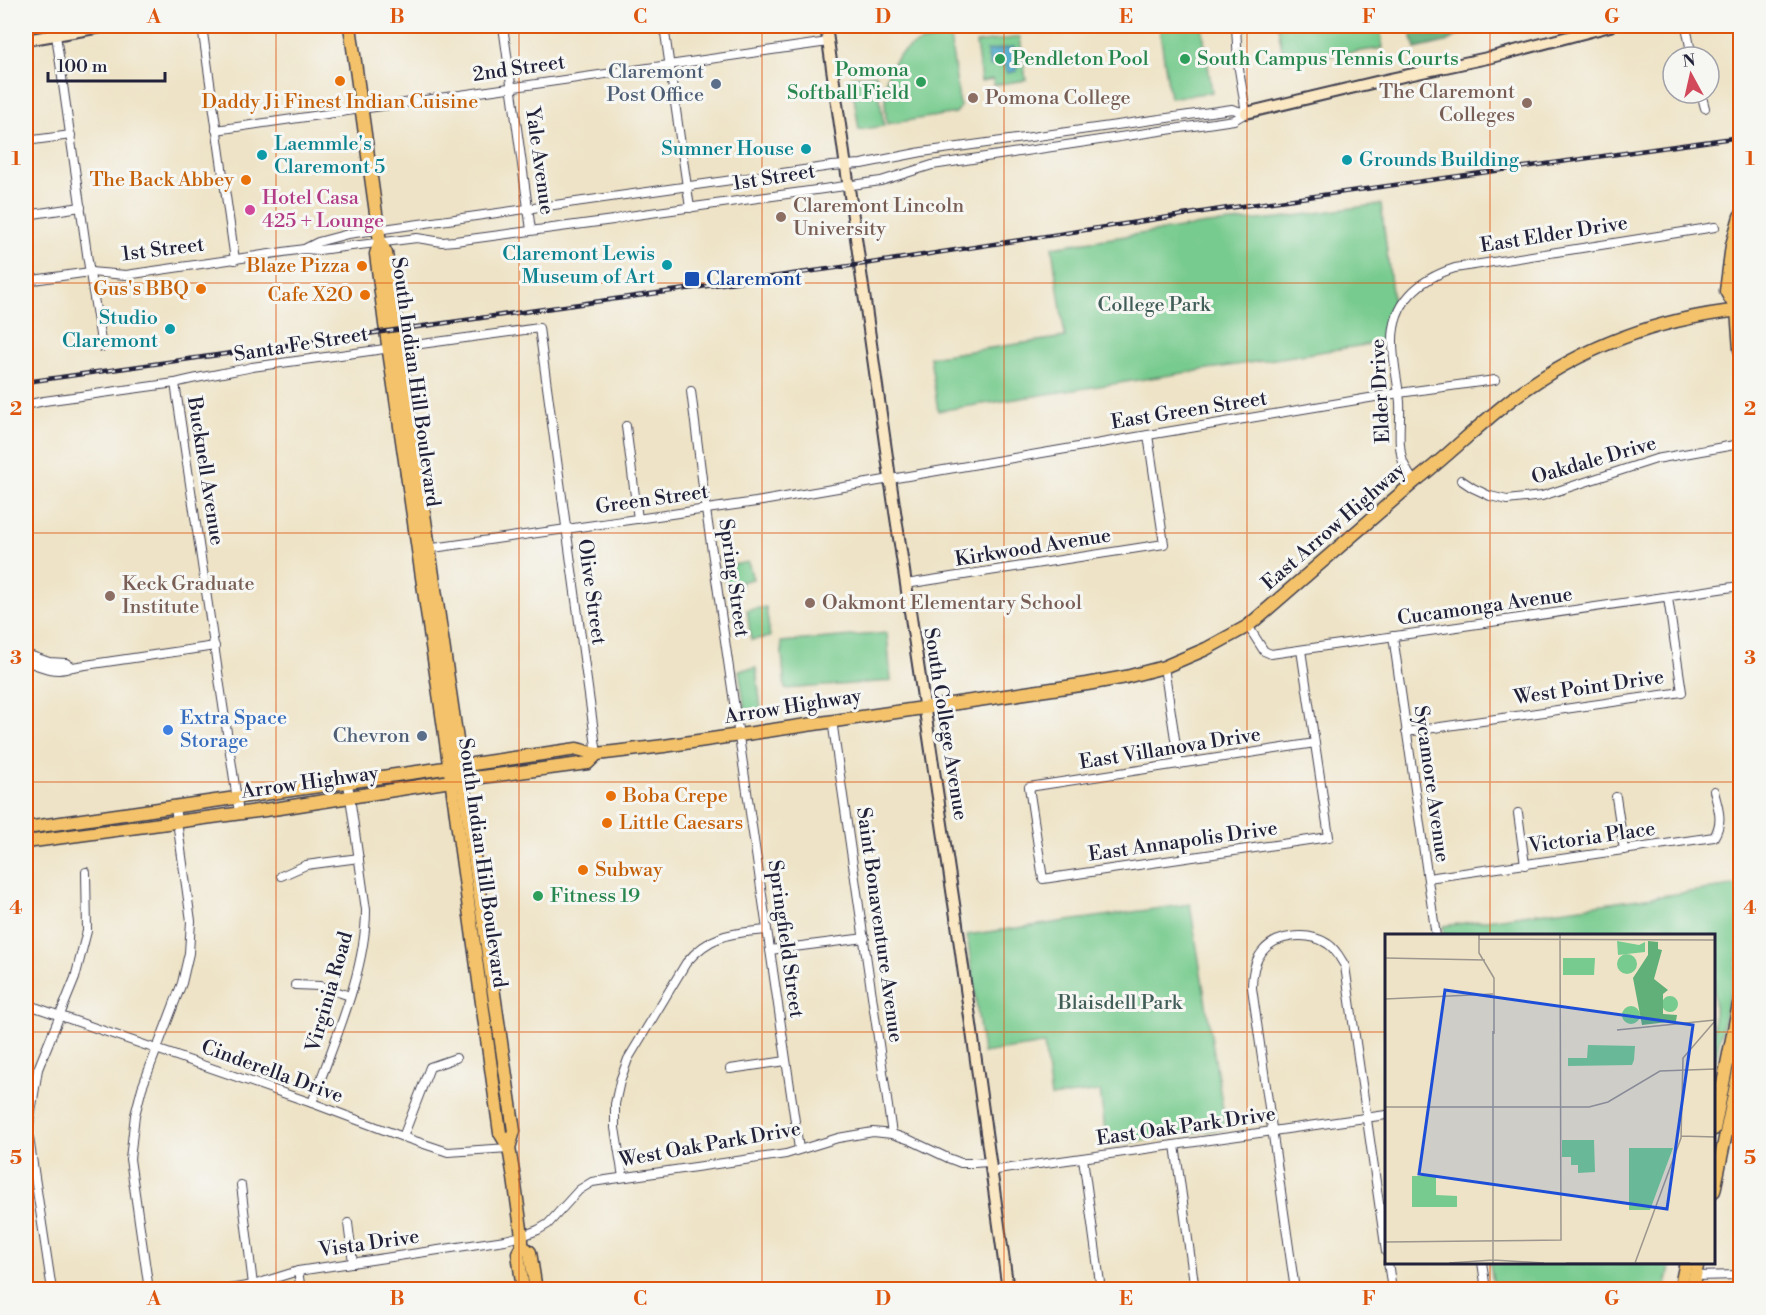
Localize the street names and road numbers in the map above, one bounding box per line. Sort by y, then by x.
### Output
street label: 2nd Street [471,50,567,88]
street label: Yale Avenue [519,105,559,216]
street label: 1st Street [731,159,817,197]
street label: East Elder Drive [1478,211,1630,259]
street label: 1st Street [120,233,206,267]
street label: South Indian Hill Boulevard [385,255,445,509]
street label: Santa Fe Street [232,322,370,368]
street label: Elder Drive [1366,338,1396,444]
street label: East Green Street [1109,386,1269,436]
street label: Bucknell Avenue [181,394,229,547]
street label: Oakdale Drive [1529,431,1659,491]
street label: East Arrow Highway [1257,458,1411,596]
street label: Green Street [594,480,710,520]
street label: Spring Street [712,517,754,639]
street label: Kirkwood Avenue [953,523,1113,573]
street label: Olive Street [571,538,611,646]
street label: Cucamonga Avenue [1396,582,1574,632]
street label: South College Avenue [917,626,973,822]
street label: West Point Drive [1511,665,1666,711]
street label: Arrow Highway [722,684,864,730]
street label: Sycamore Avenue [1408,704,1454,864]
street label: East Villanova Drive [1077,722,1263,776]
street label: South Indian Hill Boulevard [452,736,512,990]
street label: Arrow Highway [239,761,380,805]
street label: Saint Bonaventure Avenue [850,806,908,1044]
street label: East Annapolis Drive [1087,816,1279,868]
street label: Victoria Place [1526,817,1657,859]
street label: Springfield Street [762,859,808,1019]
street label: Virginia Road [301,928,359,1056]
street label: Cinderella Drive [198,1035,346,1109]
street label: East Oak Park Drive [1095,1102,1277,1152]
street label: West Oak Park Drive [616,1117,803,1173]
street label: Vista Drive [316,1225,421,1264]

